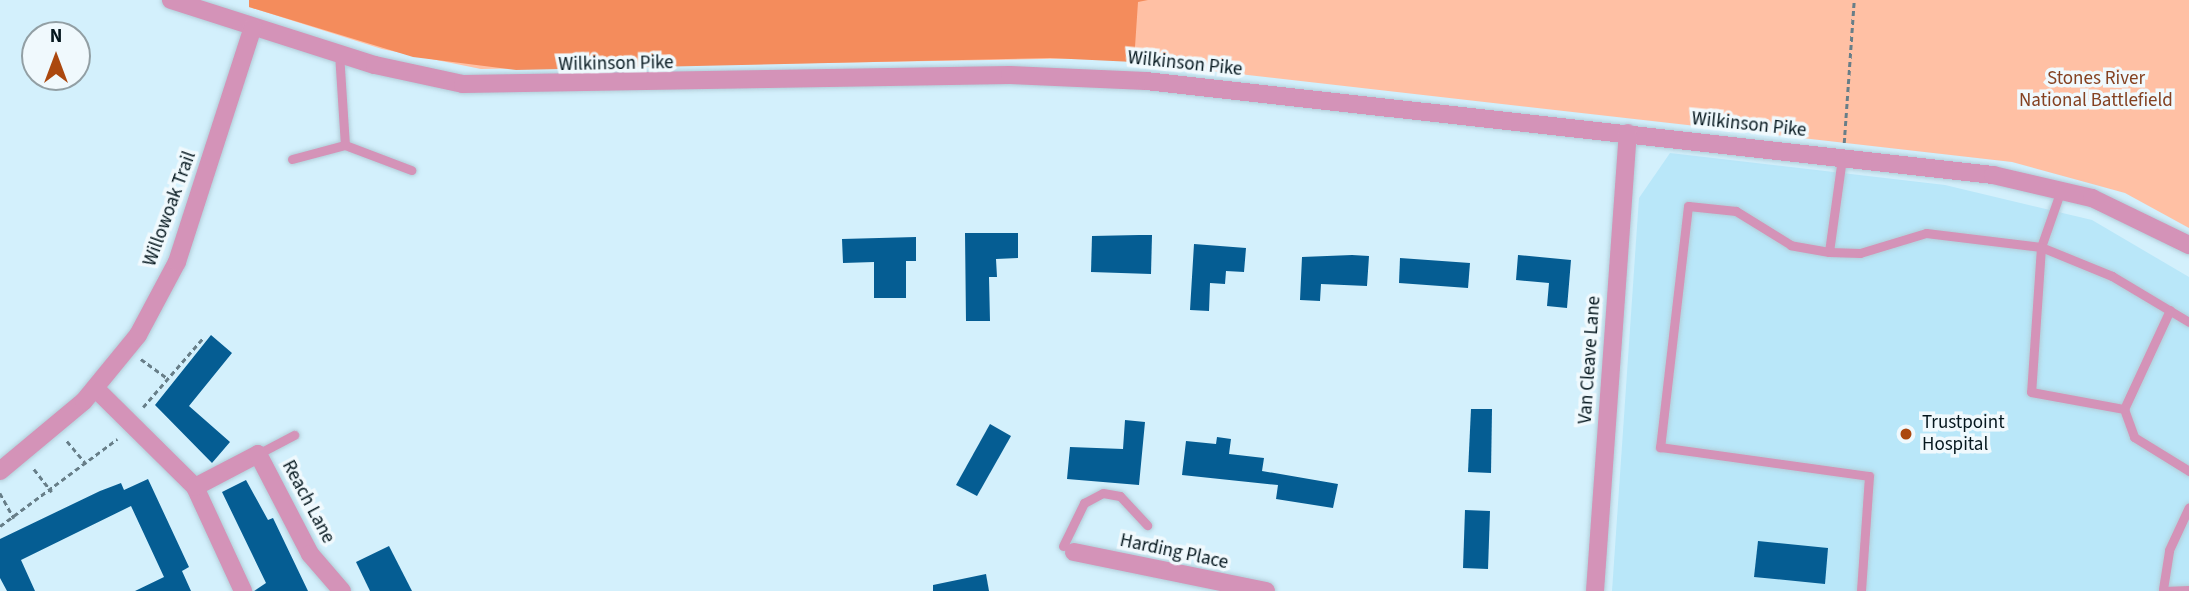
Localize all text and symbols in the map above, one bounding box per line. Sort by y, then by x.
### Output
north arrow [21,21,91,91]
text: N [50,23,62,50]
street label: Wilkinson Pike [1126,47,1244,81]
street label: Wilkinson Pike [558,52,674,76]
park label: Stones River National Battlefield [2019,68,2173,112]
street label: Wilkinson Pike [1690,108,1808,142]
street label: Willowoak Trail [139,148,201,270]
street label: Van Cleave Lane [1574,295,1606,425]
place label: Trustpoint Hospital [1922,412,2005,456]
marker: Trustpoint Hospital [1896,424,1916,444]
street label: Reach Lane [277,457,339,547]
street label: Harding Place [1118,529,1230,575]

